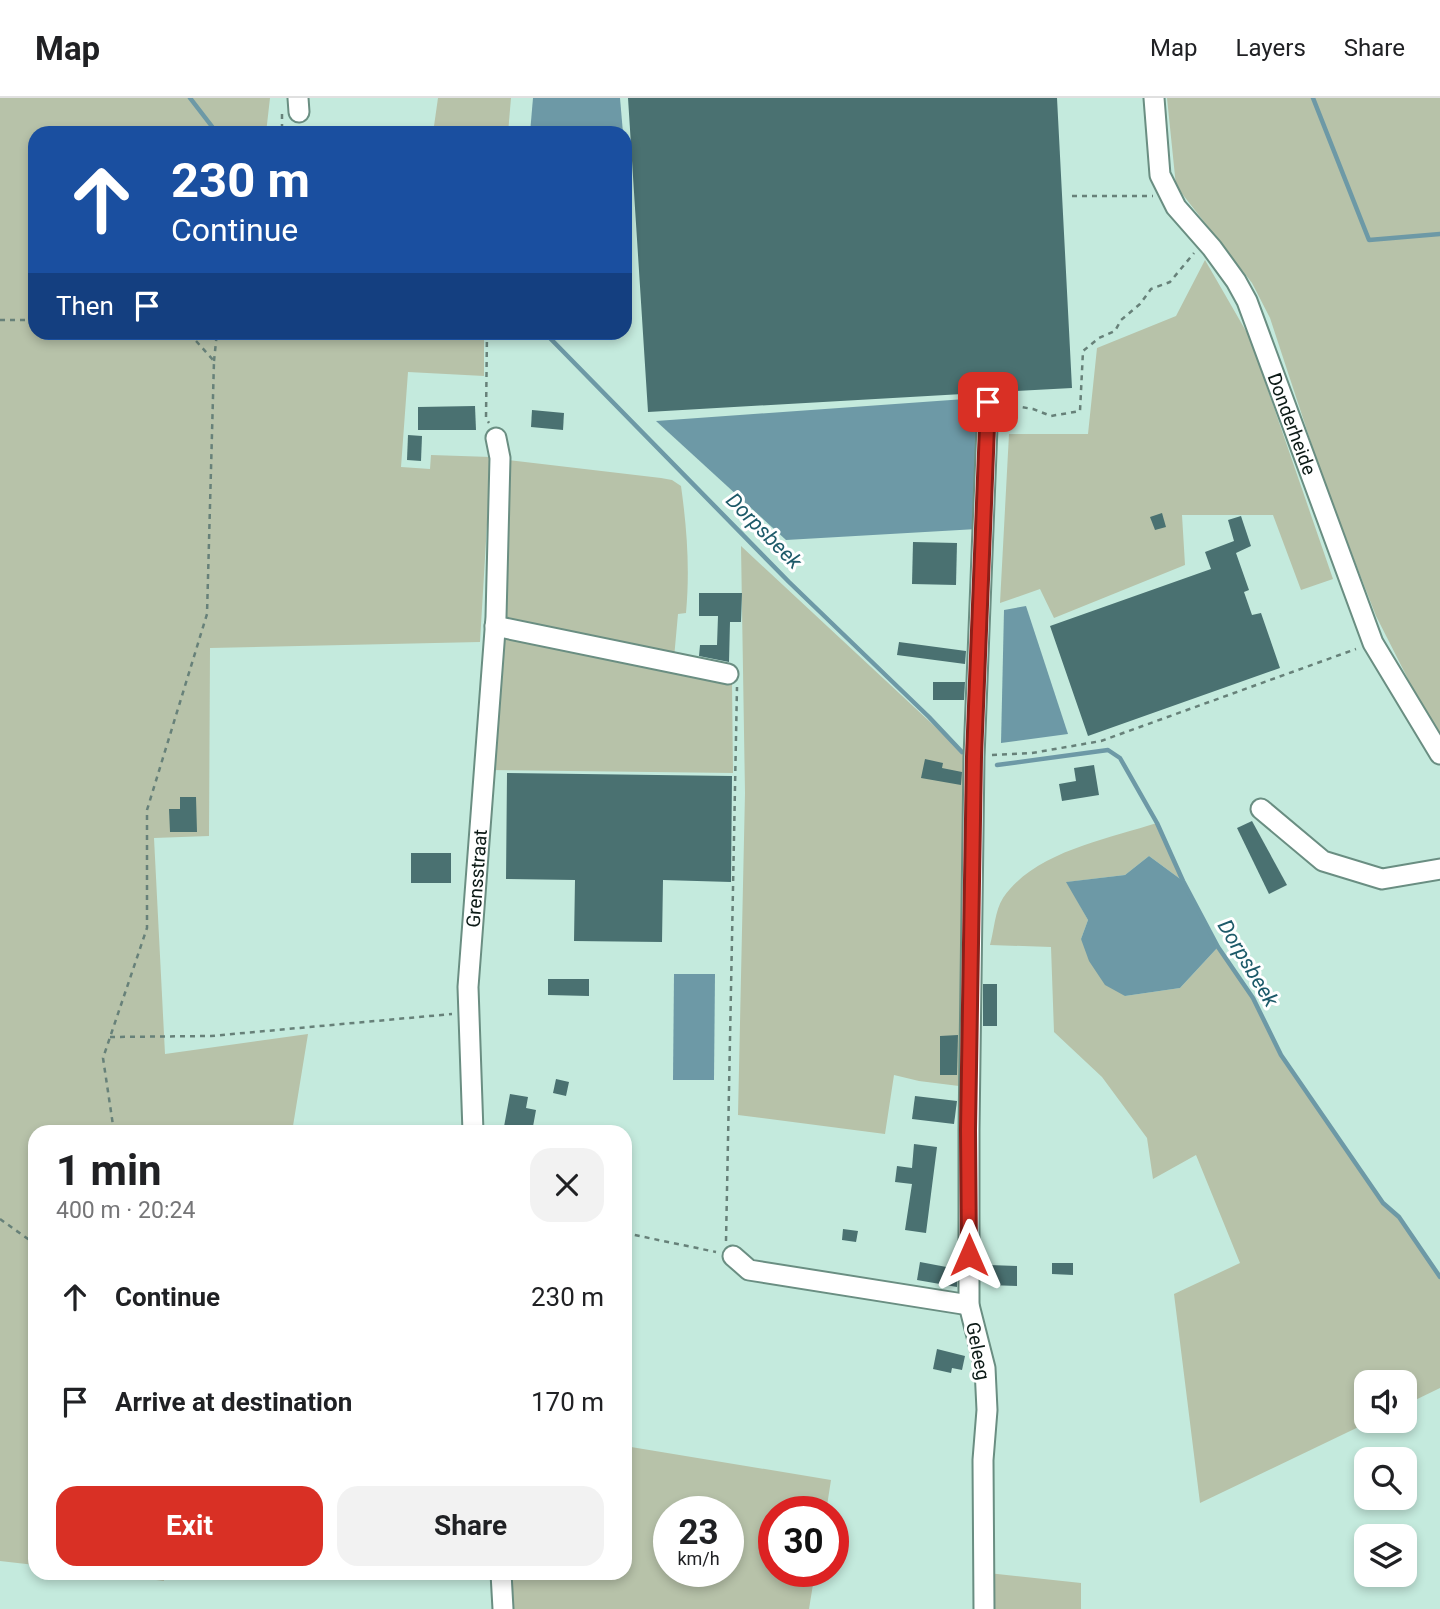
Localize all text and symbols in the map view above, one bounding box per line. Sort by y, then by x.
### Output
text: Map [35,29,100,68]
text: Map [1150,34,1198,62]
text: Layers [1236,34,1306,62]
text: Share [1344,34,1405,62]
text: 230 m [171,152,310,209]
icon: ahead [56,154,147,245]
text: Continue [171,211,298,249]
icon: arrive [128,287,166,325]
text: Then [56,291,114,321]
street label: Donderheide [1263,370,1322,478]
pin [958,372,1018,432]
icon: arrive [969,383,1007,421]
water label: Dorpsbeek [721,488,807,574]
street label: Grensstraat [461,828,491,928]
water label: Dorpsbeek [1213,915,1284,1011]
text: 1 min [56,1146,162,1195]
button: close [530,1148,604,1222]
text: 400 m · 20:24 [56,1197,195,1224]
position arrow [932,1218,1006,1292]
icon: ahead [56,1278,94,1316]
text: Continue [115,1282,220,1312]
text: 230 m [531,1282,604,1312]
street label: Geleeg [961,1320,995,1382]
map controls [1354,1370,1417,1587]
button: sound [1354,1370,1417,1433]
icon: arrive [56,1383,94,1421]
text: Arrive at destination [115,1387,352,1417]
text: 170 m [531,1387,604,1417]
button: search [1354,1447,1417,1510]
button: Exit [56,1486,323,1566]
button: Share [337,1486,604,1566]
speed limit sign: 30 [758,1496,849,1587]
text: 23 [678,1512,719,1553]
button: layers [1354,1524,1417,1587]
text: km/h [677,1548,720,1569]

